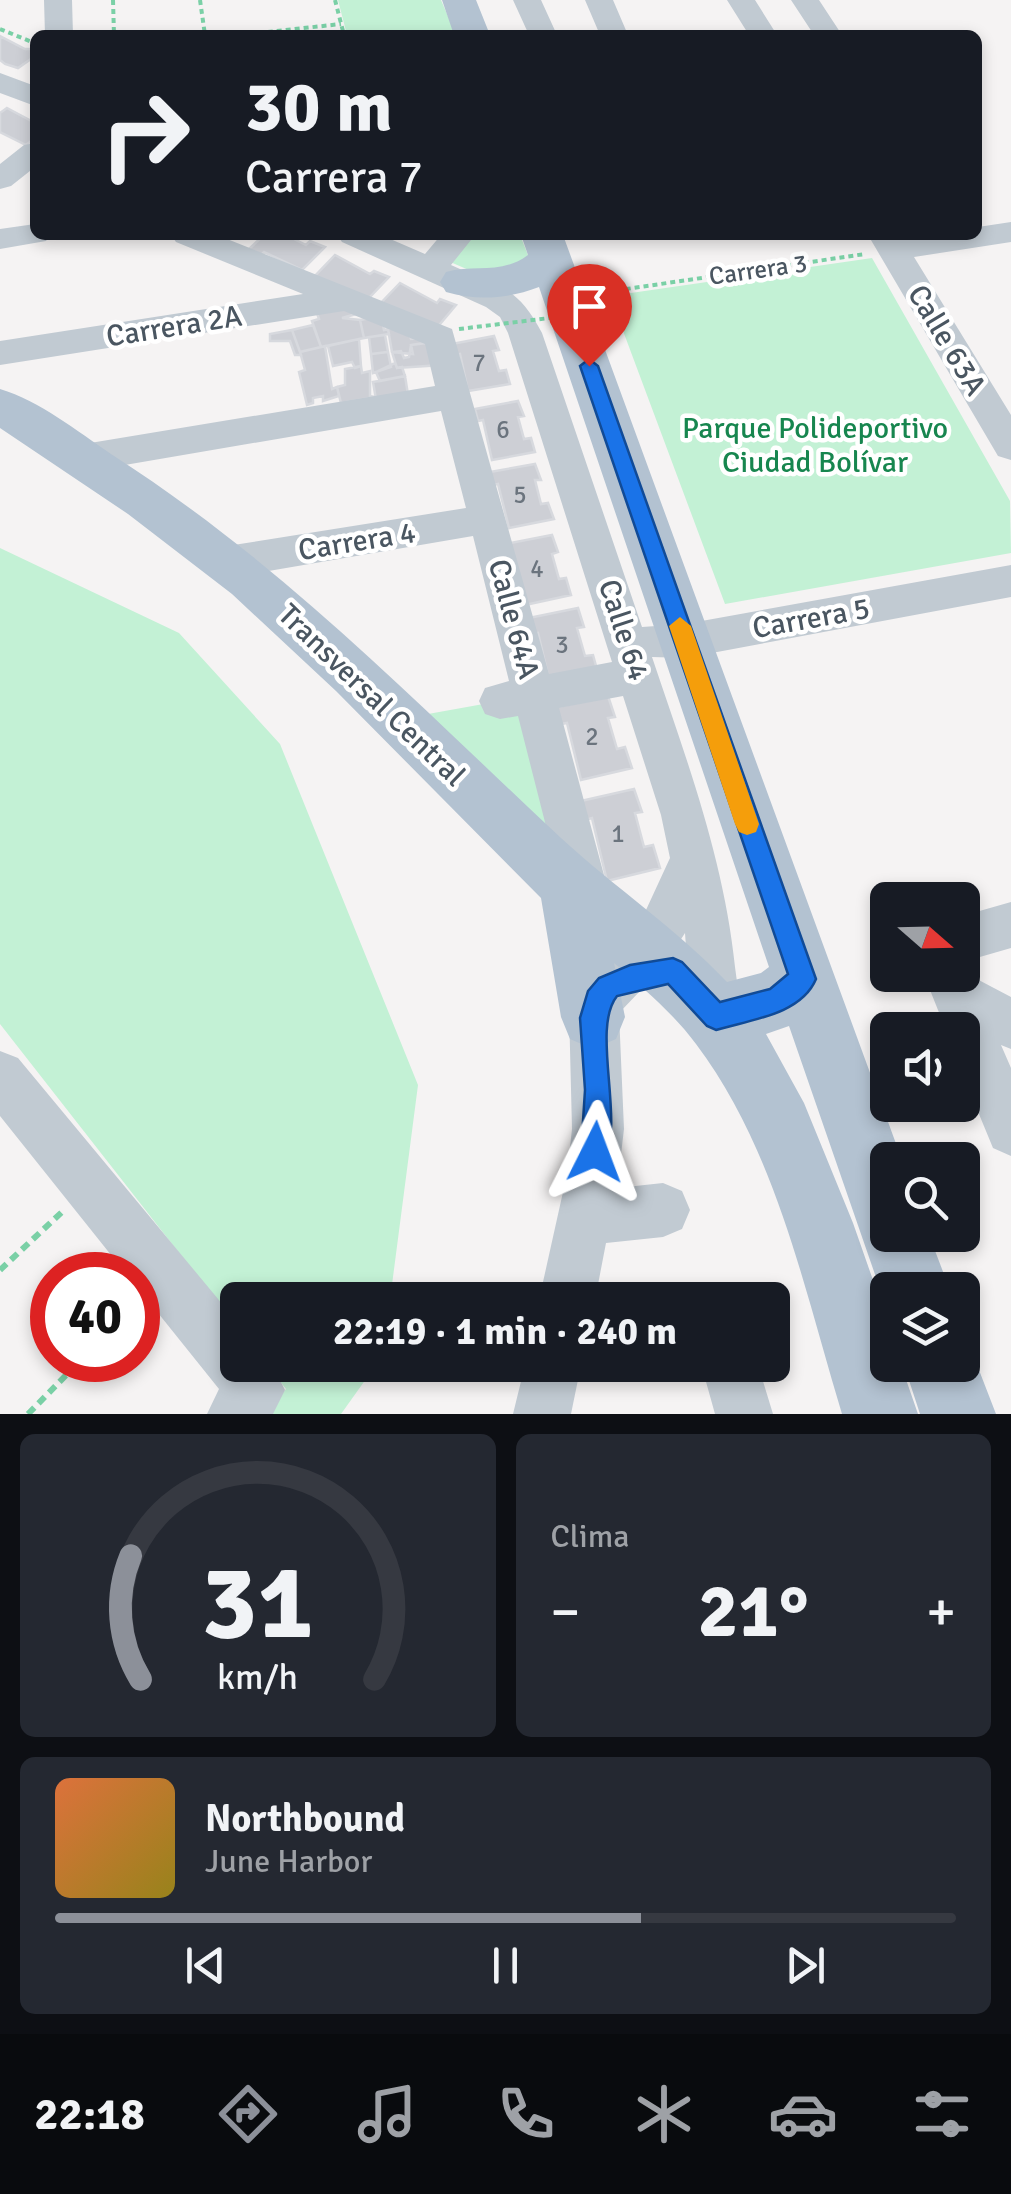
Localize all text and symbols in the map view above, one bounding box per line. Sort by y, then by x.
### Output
text: 30 m [245,64,393,150]
icon: right [80,70,210,200]
text: Carrera 7 [245,150,423,205]
street label: Carrera 3 [707,247,809,292]
pin [547,264,632,367]
street label: Calle 63A [899,278,994,402]
icon: arrive [562,279,617,334]
street label: Carrera 2A [104,298,245,355]
house number: 7 [472,347,486,378]
park label: Parque Polideportivo Ciudad Bolívar [682,410,948,481]
house number: 6 [496,414,510,445]
house number: 5 [513,479,527,510]
street label: Carrera 4 [296,514,418,569]
house number: 4 [530,553,544,584]
street label: Calle 64A [480,555,547,683]
street label: Calle 64 [590,575,657,685]
street label: Carrera 5 [750,590,873,647]
street label: Transversal Central [270,596,473,794]
house number: 3 [555,629,569,660]
house number: 2 [585,721,599,752]
house number: 1 [611,818,625,849]
north arrow [870,882,980,992]
map controls [870,882,980,1382]
button: sound [870,1012,980,1122]
position arrow [543,1100,647,1204]
button: search [870,1142,980,1252]
speed limit sign: 40 [30,1252,160,1382]
button: layers [870,1272,980,1382]
text: 22:19 · 1 min · 240 m [333,1308,677,1355]
text: Clima [551,1517,629,1556]
text: 31 [202,1539,314,1667]
text: 21° [698,1565,809,1658]
text: − [551,1578,580,1646]
text: + [926,1578,956,1646]
text: km/h [217,1655,298,1699]
text: Northbound [205,1795,405,1842]
text: June Harbor [205,1842,372,1881]
icon: previous [178,1938,233,1993]
icon: pause [478,1938,533,1993]
icon: next [778,1938,833,1993]
icon: directions [213,2079,283,2149]
icon: music [352,2079,422,2149]
icon: phone [491,2079,561,2149]
icon: climate [629,2079,699,2149]
icon: car [768,2079,838,2149]
icon: filters [907,2079,977,2149]
text: 22:18 [34,2087,145,2142]

